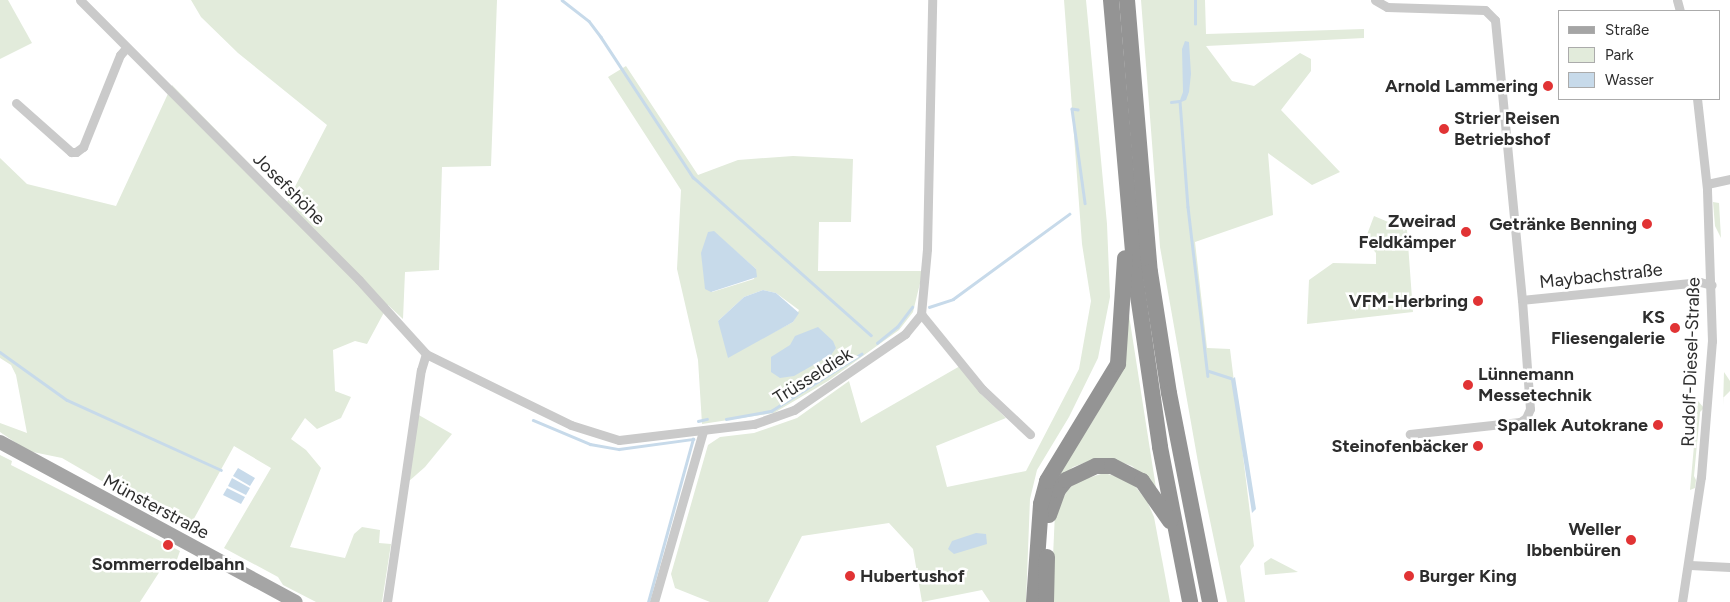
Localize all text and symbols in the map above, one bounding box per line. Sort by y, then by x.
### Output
legend [1558,10,1720,100]
text: Straße [1605,21,1649,39]
text: Park [1605,46,1634,64]
text: Wasser [1605,71,1654,89]
place label: Arnold Lammering [1385,75,1538,97]
marker: Arnold Lammering [1542,80,1554,92]
place label: Strier Reisen Betriebshof [1454,108,1560,150]
marker: Strier Reisen Betriebshof [1438,123,1450,135]
street label: Josefshöhe [248,148,330,230]
place label: Zweirad Feldkämper [1359,211,1456,253]
place label: Getränke Benning [1489,213,1637,235]
marker: Getränke Benning [1641,218,1653,230]
marker: Zweirad Feldkämper [1460,226,1472,238]
street label: Maybachstraße [1538,259,1664,293]
street label: Rudolf-Diesel-Straße [1677,277,1705,447]
place label: VFM-Herbring [1349,290,1468,312]
marker: VFM-Herbring [1472,295,1484,307]
place label: KS Fliesengalerie [1551,307,1665,350]
marker: KS Fliesengalerie [1669,322,1681,334]
street label: Trüsseldiek [770,343,856,409]
place label: Lünnemann Messetechnik [1478,364,1592,406]
marker: Lünnemann Messetechnik [1462,379,1474,391]
place label: Spallek Autokrane [1497,414,1648,436]
marker: Spallek Autokrane [1652,419,1664,431]
place label: Steinofenbäcker [1332,435,1468,457]
marker: Steinofenbäcker [1472,440,1484,452]
street label: Münsterstraße [99,470,213,544]
place label: Weller Ibbenbüren [1526,519,1621,562]
marker: Weller Ibbenbüren [1625,534,1637,546]
marker: Sommerrodelbahn [162,539,174,551]
place label: Sommerrodelbahn [92,553,244,575]
place label: Hubertushof [860,565,965,587]
place label: Burger King [1419,565,1517,587]
marker: Hubertushof [844,570,856,582]
marker: Burger King [1403,570,1415,582]

